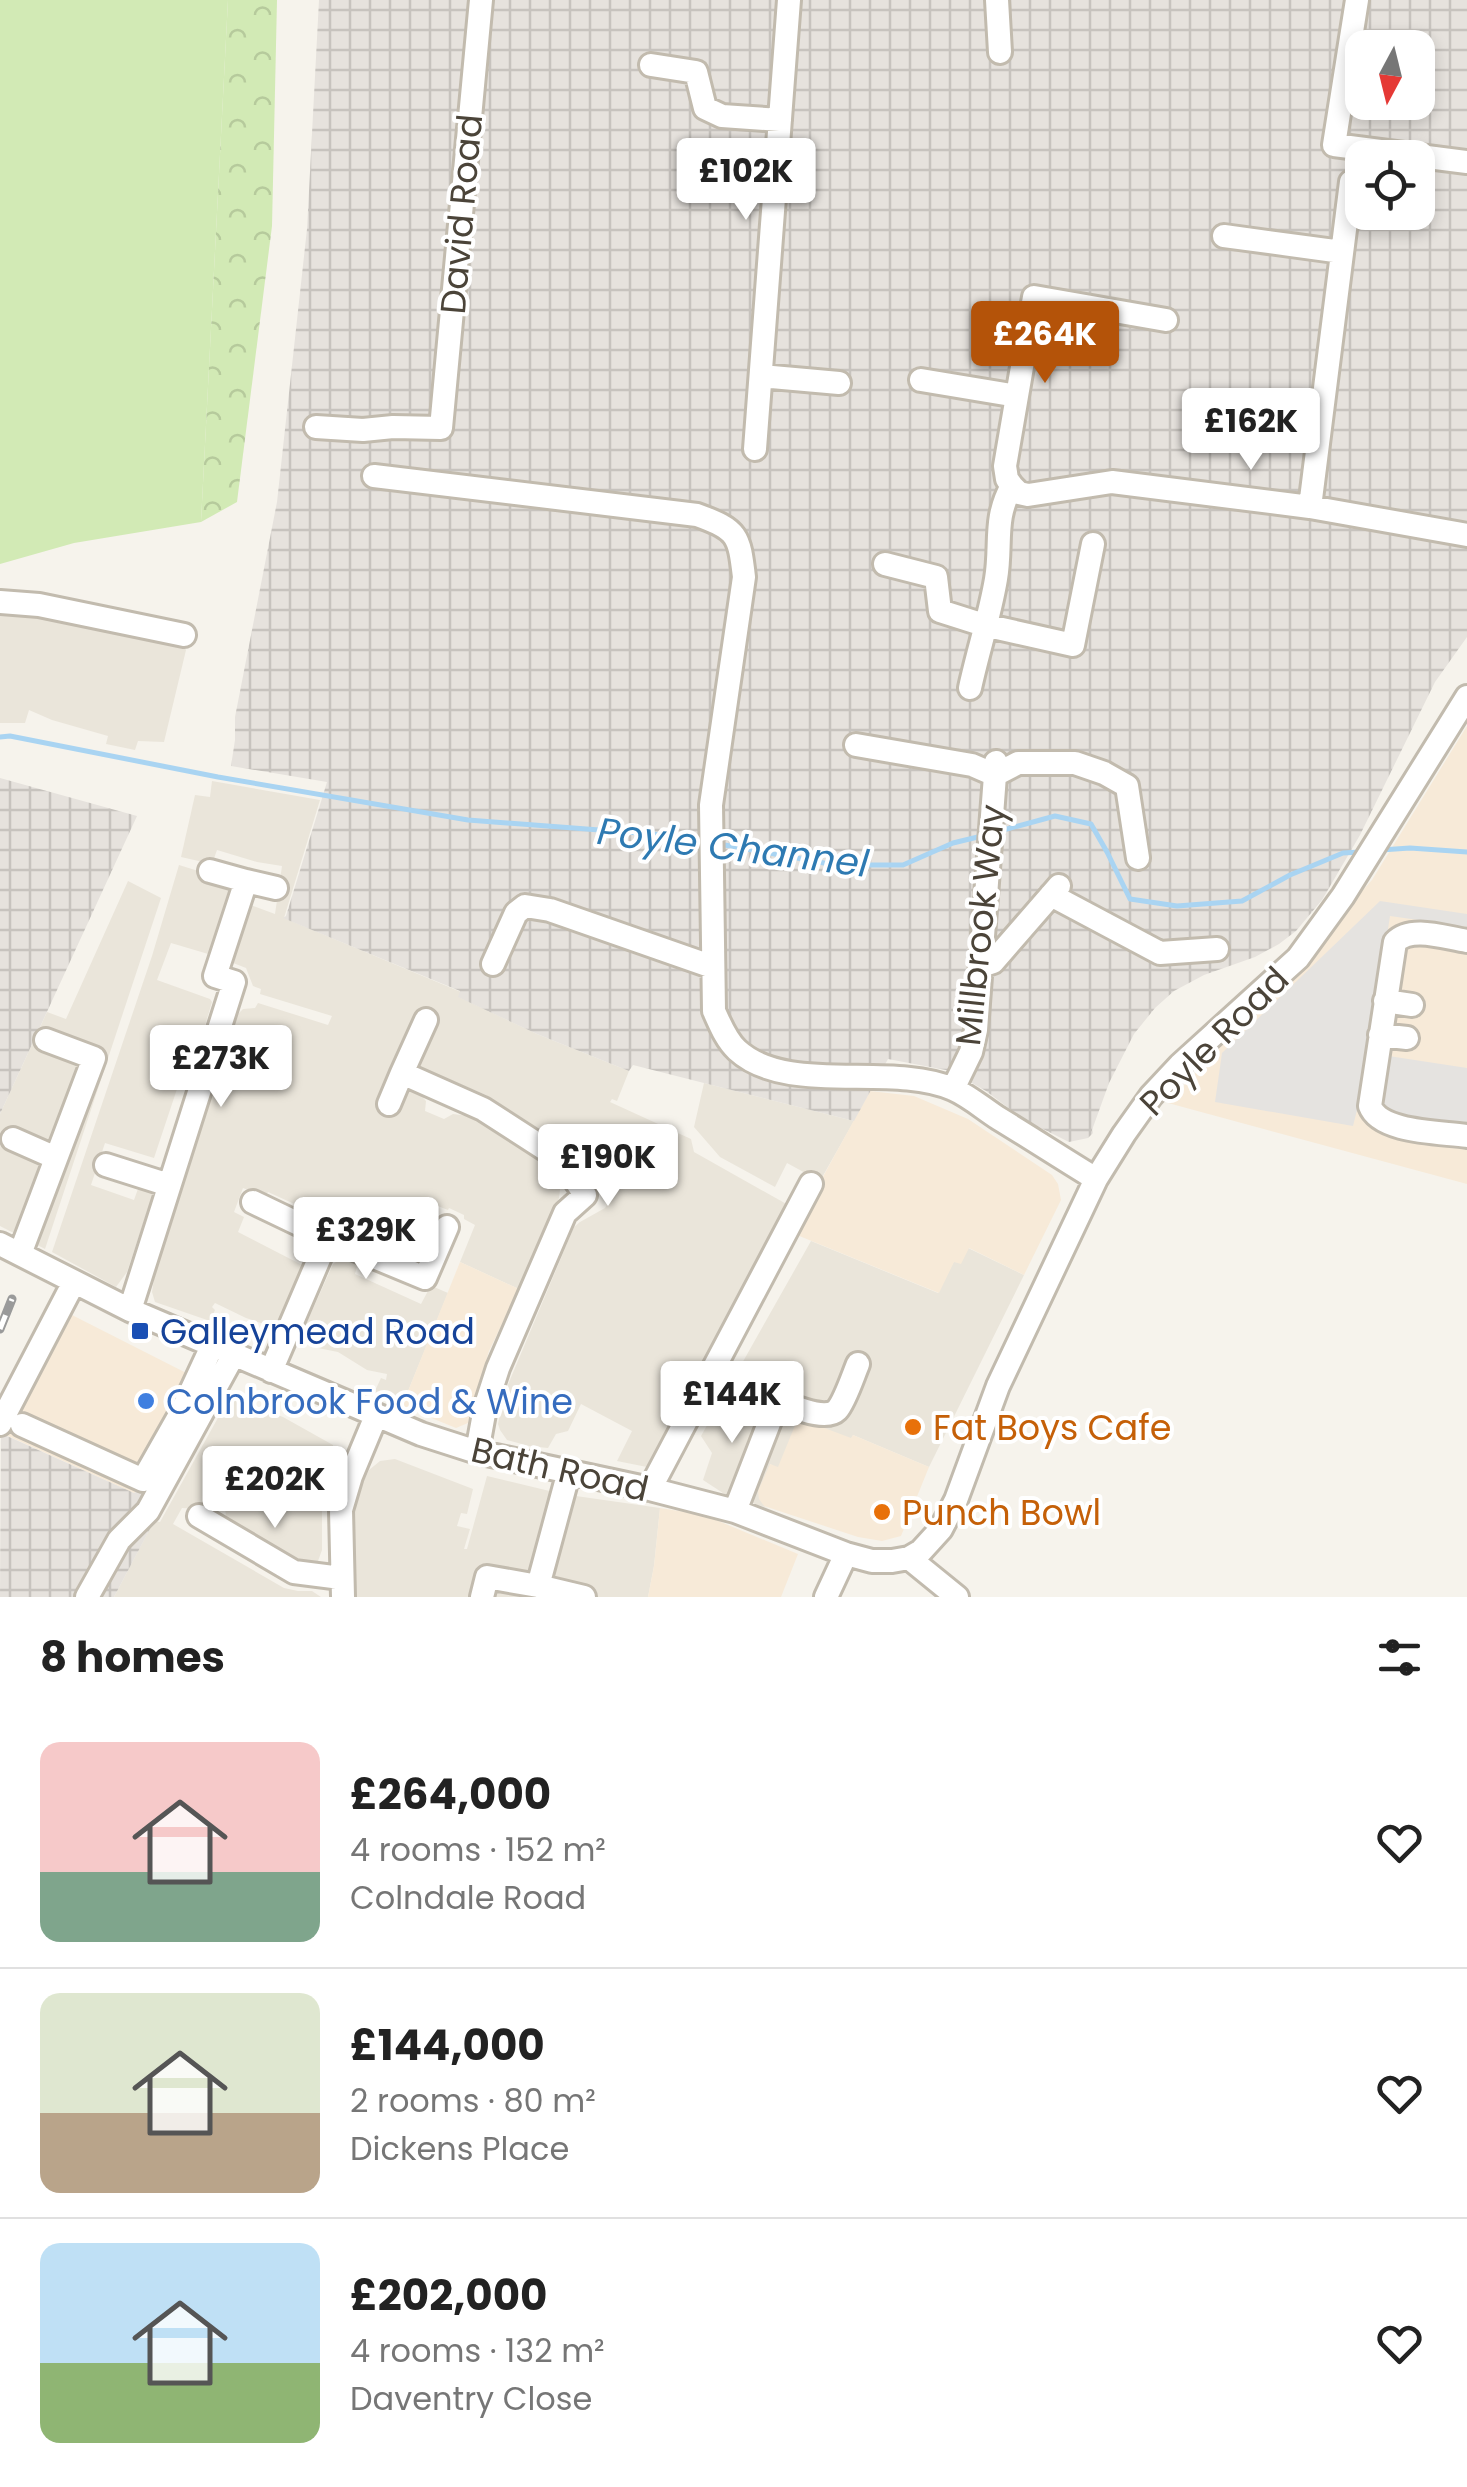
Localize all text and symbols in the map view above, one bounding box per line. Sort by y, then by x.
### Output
north arrow [1345,30,1435,120]
map controls [1345,30,1435,230]
street label: David Road [428,112,494,316]
pin: £102K [676,138,816,223]
button: locate [1345,140,1435,230]
text: £102K [699,148,793,193]
pin: £264K [975,301,1115,386]
text: £264K [993,311,1097,356]
pin: £162K [1181,388,1321,473]
text: £162K [1204,398,1298,443]
street label: Millbrook Way [943,802,1017,1048]
water label: Poyle Channel [594,804,872,890]
street label: Poyle Road [1128,955,1300,1127]
pin: £273K [151,1025,291,1110]
text: £273K [172,1035,270,1080]
pin: £190K [538,1124,678,1209]
text: £190K [560,1134,656,1179]
pin: £329K [296,1197,436,1282]
text: £329K [316,1207,416,1252]
place label: Galleymead Road [160,1307,475,1356]
marker: Galleymead Road [129,1320,151,1342]
pin: £144K [662,1361,802,1446]
text: £144K [683,1371,781,1416]
place label: Colnbrook Food & Wine [166,1377,573,1426]
marker: Colnbrook Food & Wine [135,1390,157,1412]
place label: Fat Boys Cafe [933,1403,1171,1452]
marker: Fat Boys Cafe [902,1416,924,1438]
street label: Bath Road [466,1425,654,1513]
pin: £202K [205,1446,345,1531]
text: £202K [225,1456,325,1501]
place label: Punch Bowl [902,1488,1101,1537]
marker: Punch Bowl [871,1501,893,1523]
text: 8 homes [40,1628,225,1687]
icon: filters [1372,1630,1427,1685]
text: £264,000 [350,1765,551,1824]
icon: home [120,1782,240,1902]
icon: heart [1372,1815,1427,1870]
text: 4 rooms · 152 m² [350,1827,606,1872]
text: Colndale Road [350,1875,586,1920]
text: £144,000 [350,2016,545,2075]
icon: home [120,2033,240,2153]
icon: heart [1372,2066,1427,2121]
text: 2 rooms · 80 m² [350,2078,596,2123]
text: Dickens Place [350,2126,569,2171]
text: £202,000 [350,2266,547,2325]
icon: home [120,2283,240,2403]
icon: heart [1372,2316,1427,2371]
text: 4 rooms · 132 m² [350,2328,605,2373]
text: Daventry Close [350,2376,592,2421]

